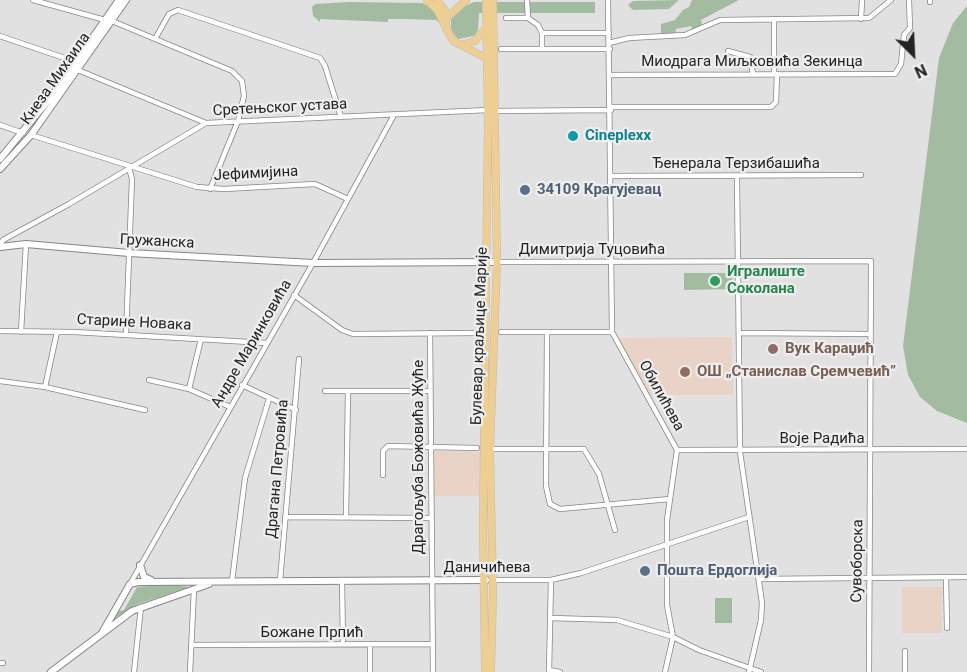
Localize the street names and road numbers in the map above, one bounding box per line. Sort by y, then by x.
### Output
street label: Кнеза Михаила [18,29,94,129]
street label: Миодрага Миљковића Зекинца [641,53,863,71]
street label: Сретењског устава [212,95,348,121]
street label: Ђенерала Терзибашића [652,155,820,173]
street label: Јефимијина [213,163,299,185]
street label: Гружанска [119,231,195,253]
street label: Димитрија Туцовића [519,241,665,259]
street label: Булевар краљице Марије [468,247,492,425]
street label: Андре Маринковића [208,277,296,411]
street label: Старине Новака [76,311,192,335]
street label: Обилићева [634,358,688,434]
street label: Драгољуба Божовића Жуће [410,360,428,554]
street label: Драгана Петровића [263,399,293,539]
street label: Воје Радића [779,430,865,448]
street label: Сувоборска [848,519,868,603]
street label: Даничићева [444,559,530,577]
street label: Божане Прпић [261,624,363,642]

